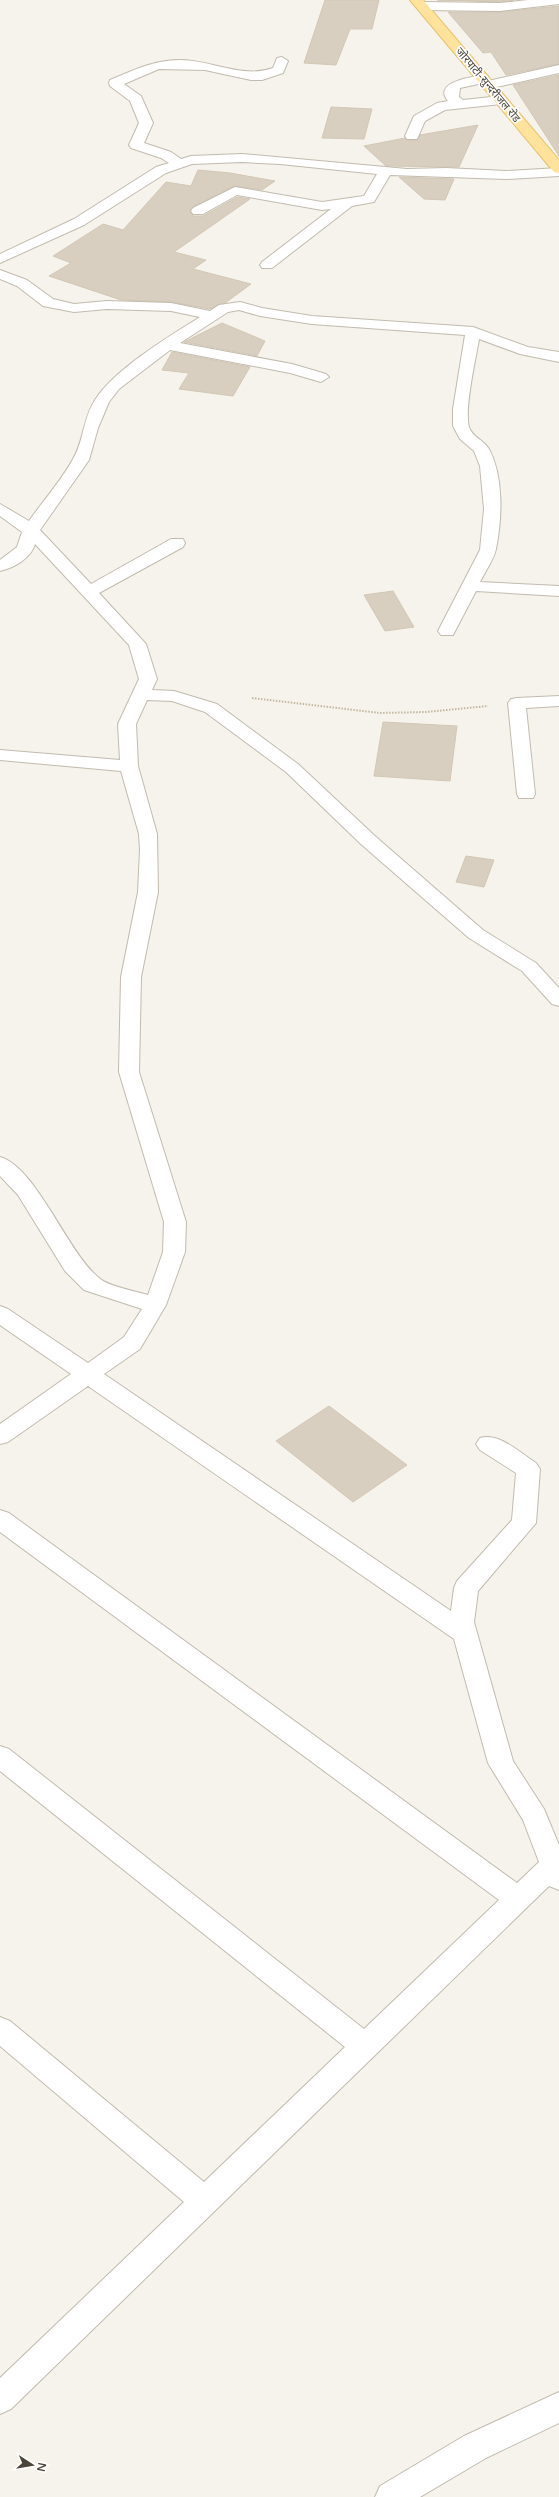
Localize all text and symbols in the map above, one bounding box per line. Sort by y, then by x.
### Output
street label: जोरपाटी-सुन्दरीजल रोड [453,45,523,125]
north arrow [12,2445,52,2485]
text: N [34,2461,49,2473]

